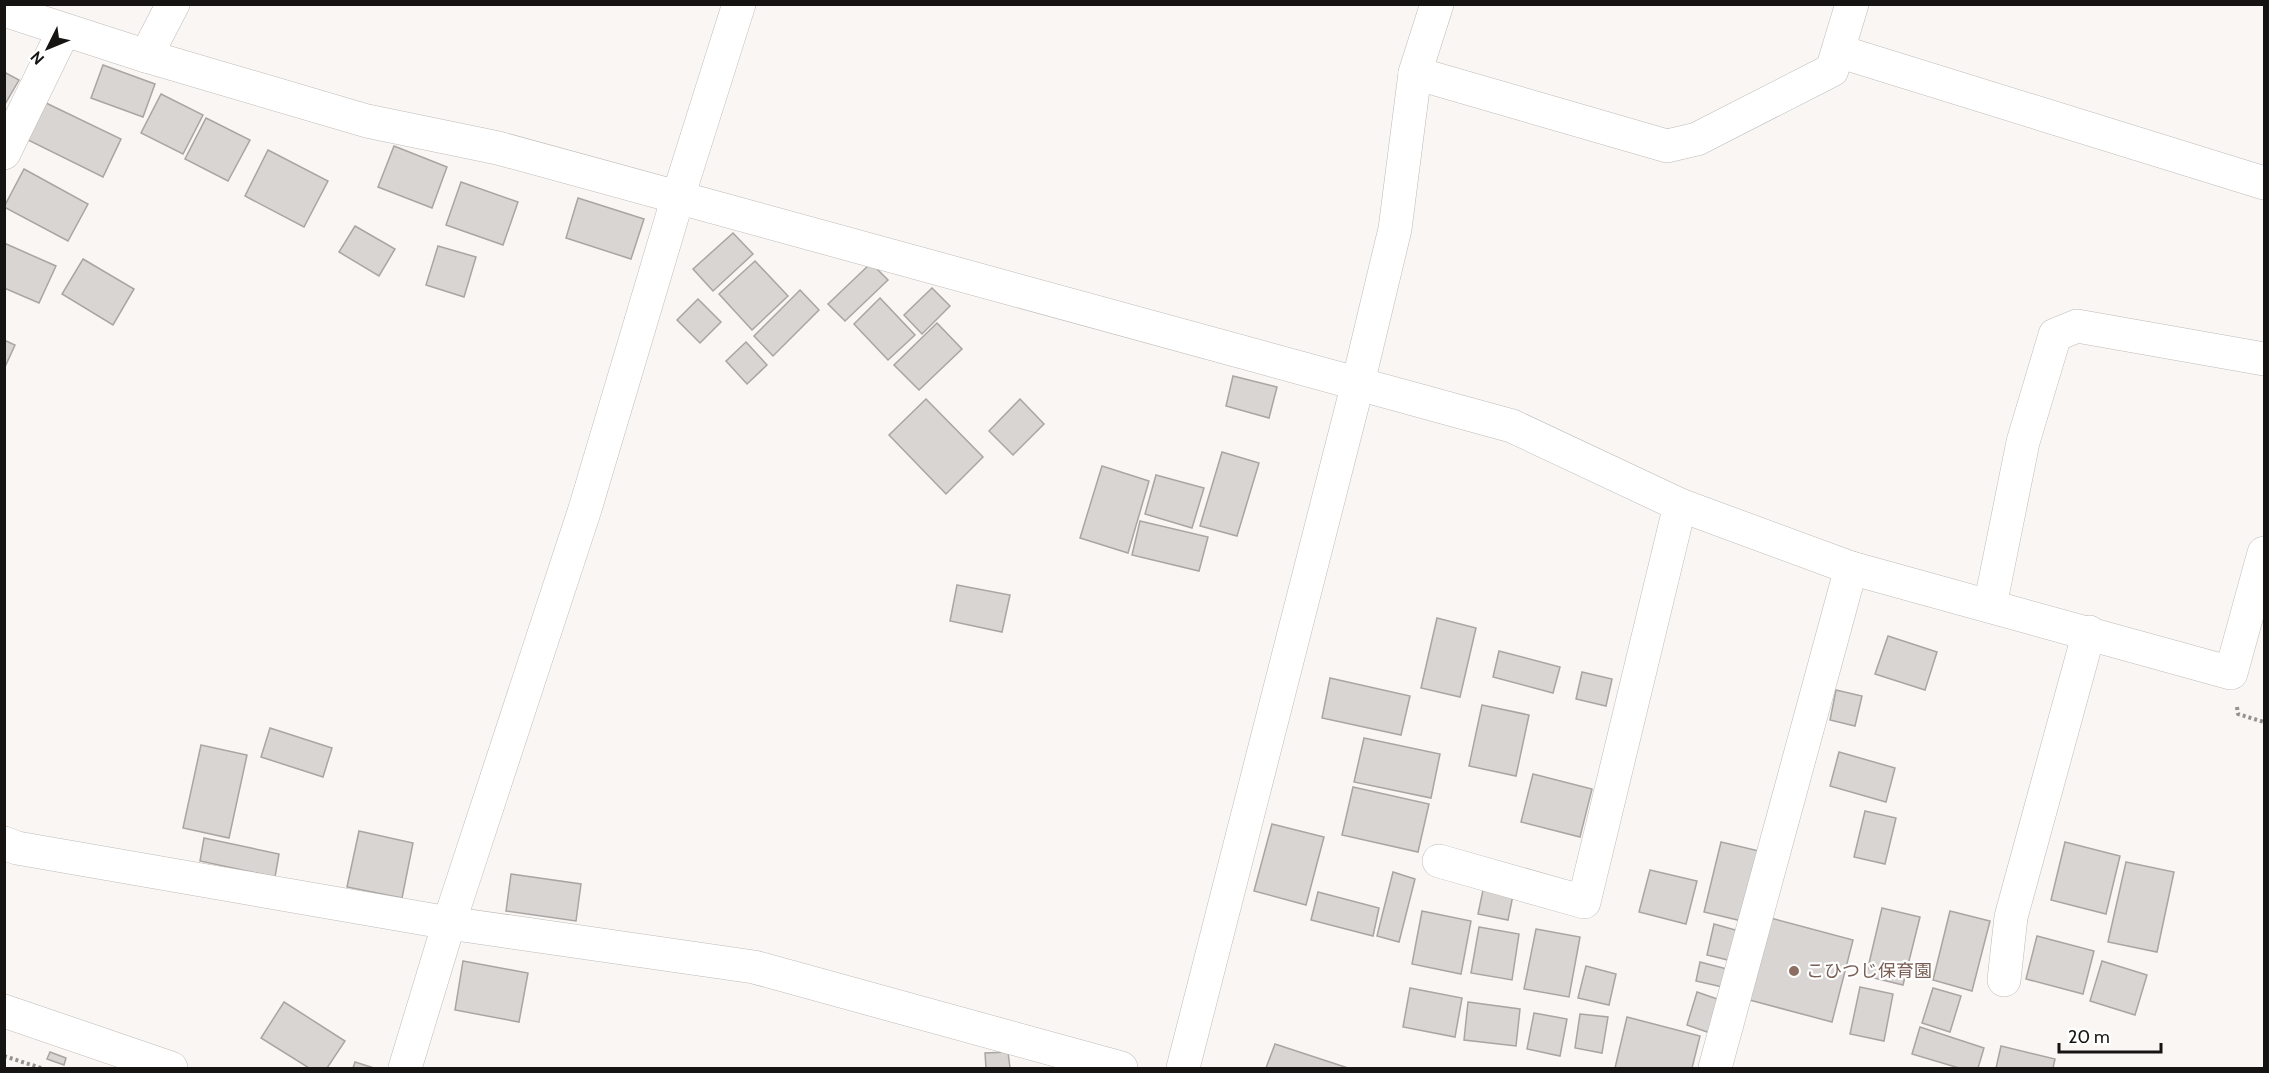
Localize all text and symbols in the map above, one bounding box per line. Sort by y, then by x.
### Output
north arrow [18,18,78,78]
text: N [27,47,48,69]
place label: こひつじ保育園 [1806,960,1932,982]
marker: こひつじ保育園 [1787,964,1801,978]
scale bar [2059,1016,2161,1054]
text: 20 m [2068,1026,2110,1048]

